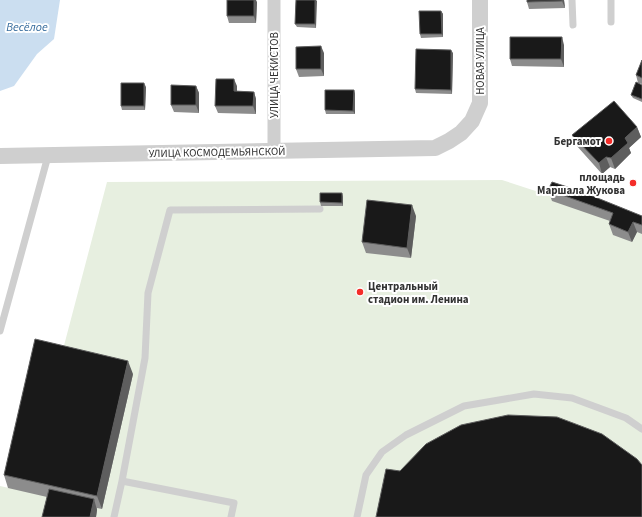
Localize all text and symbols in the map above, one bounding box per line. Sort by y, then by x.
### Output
water label: Весёлое [6,19,48,36]
street label: НОВАЯ УЛИЦА [473,27,488,95]
street label: УЛИЦА ЧЕКИСТОВ [267,32,282,118]
place label: Бергамот [554,134,602,149]
marker: Бергамот [604,136,614,146]
street label: УЛИЦА КОСМОДЕМЬЯНСКОЙ [148,144,286,161]
place label: площадь Маршала Жукова [537,170,625,198]
marker: площадь Маршала Жукова [628,178,638,188]
place label: Центральный стадион им. Ленина [368,279,469,307]
marker: Центральный стадион им. Ленина [355,287,365,297]

